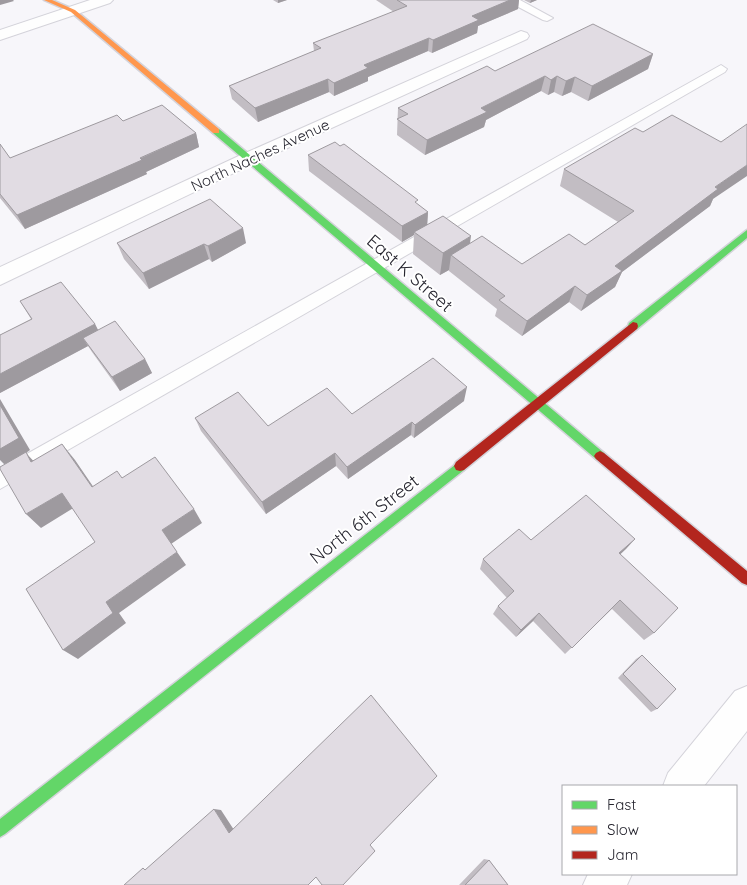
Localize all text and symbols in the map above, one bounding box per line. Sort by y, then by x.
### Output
street label: North Naches Avenue [188,115,332,195]
street label: East K Street [362,229,458,317]
street label: North 6th Street [305,469,423,569]
legend [562,785,737,875]
text: Fast [607,795,636,814]
text: Slow [607,820,639,839]
text: Jam [607,845,638,864]

